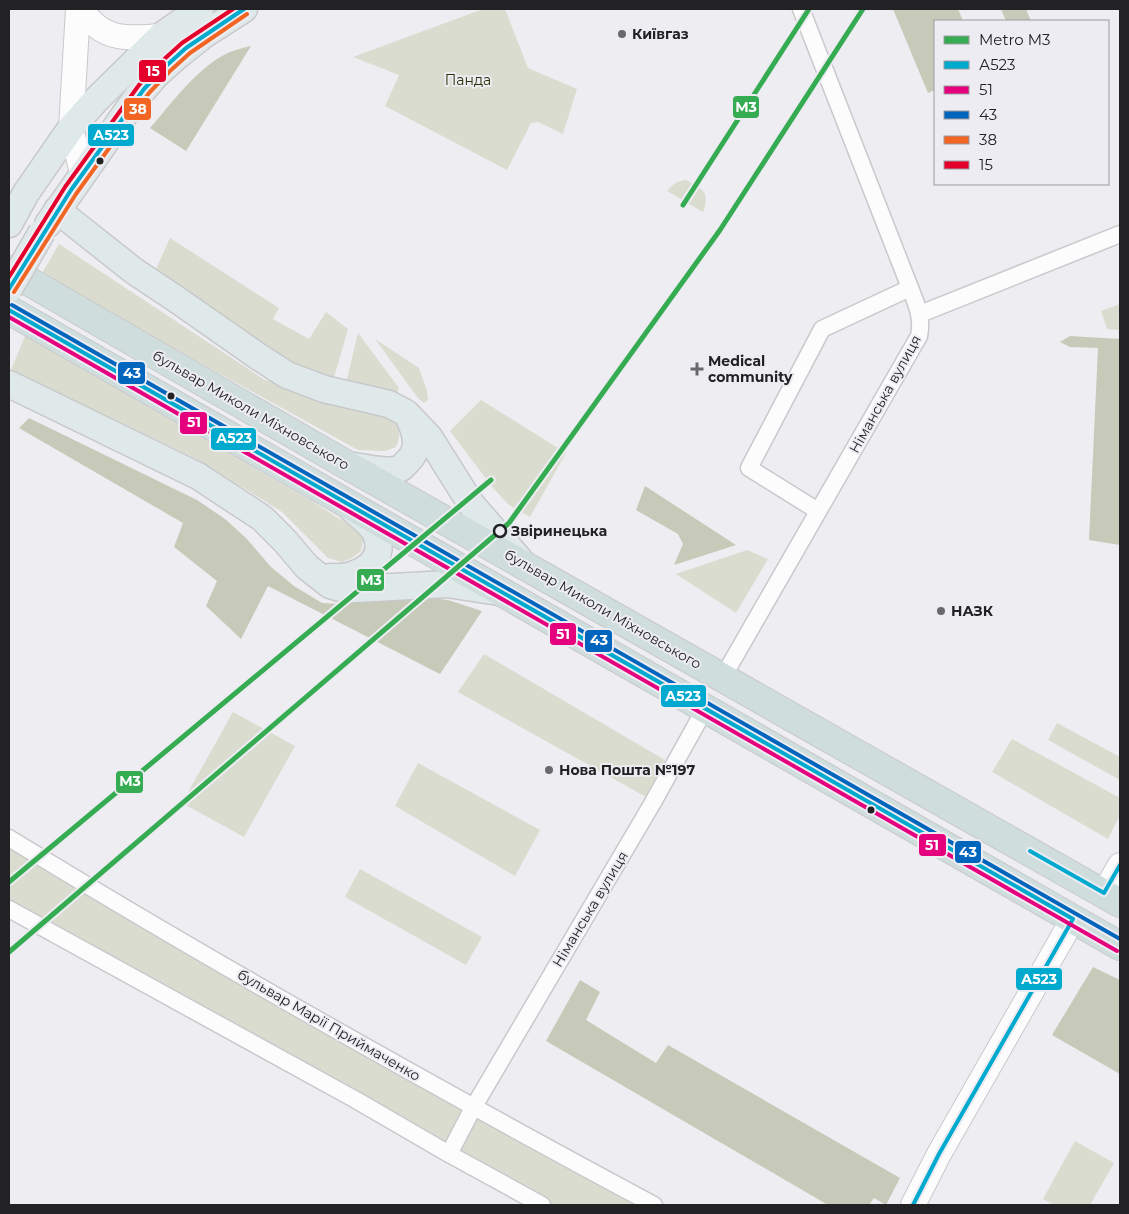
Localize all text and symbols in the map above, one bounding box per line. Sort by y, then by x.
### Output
legend [934,20,1109,185]
place label: Київгаз [632,25,689,43]
marker: Київгаз [616,28,628,40]
text: Metro M3 [979,30,1050,49]
text: А523 [979,55,1016,74]
line badge: 15 [138,59,167,83]
text: 15 [146,62,160,80]
park label: Панда [445,71,491,89]
text: 51 [979,80,993,99]
line badge: M3 [732,95,760,119]
line badge: 38 [123,97,152,121]
text: M3 [735,98,757,116]
text: 38 [128,100,147,118]
text: 43 [979,105,997,124]
line badge: А523 [87,123,135,147]
text: А523 [93,126,129,144]
text: 38 [979,130,997,149]
text: 15 [979,155,993,174]
unlabelled marker [95,156,105,166]
street label: Німанська вулиця [845,332,925,456]
street label: бульвар Миколи Міхновського [149,346,353,474]
place label: Medical community [708,352,793,386]
line badge: 43 [117,361,146,385]
marker: Medical community [690,362,704,376]
text: 43 [123,364,141,382]
unlabelled marker [166,391,176,401]
line badge: 51 [179,411,208,435]
text: 51 [187,413,201,431]
line badge: А523 [210,427,257,451]
text: А523 [216,429,252,447]
place label: Звіринецька [510,522,607,540]
marker: Звіринецька [493,524,507,538]
street label: бульвар Миколи Міхновського [501,545,705,673]
line badge: M3 [356,568,385,592]
text: M3 [360,571,382,589]
place label: НАЗК [951,602,994,620]
marker: НАЗК [935,605,947,617]
line badge: 51 [549,622,577,646]
text: 51 [556,625,570,643]
line badge: 43 [584,629,613,653]
text: 43 [590,631,608,649]
line badge: А523 [660,684,707,708]
text: А523 [665,687,701,705]
place label: Нова Пошта №197 [559,761,695,779]
marker: Нова Пошта №197 [543,764,555,776]
line badge: M3 [115,770,144,794]
text: M3 [119,772,141,790]
unlabelled marker [866,805,876,815]
line badge: 51 [918,833,947,857]
text: 51 [925,836,939,854]
line badge: 43 [954,840,982,864]
text: 43 [959,843,977,861]
street label: Німанська вулиця [548,848,632,970]
street label: бульвар Марії Приймаченко [234,965,424,1085]
line badge: А523 [1015,967,1063,991]
text: А523 [1021,970,1057,988]

